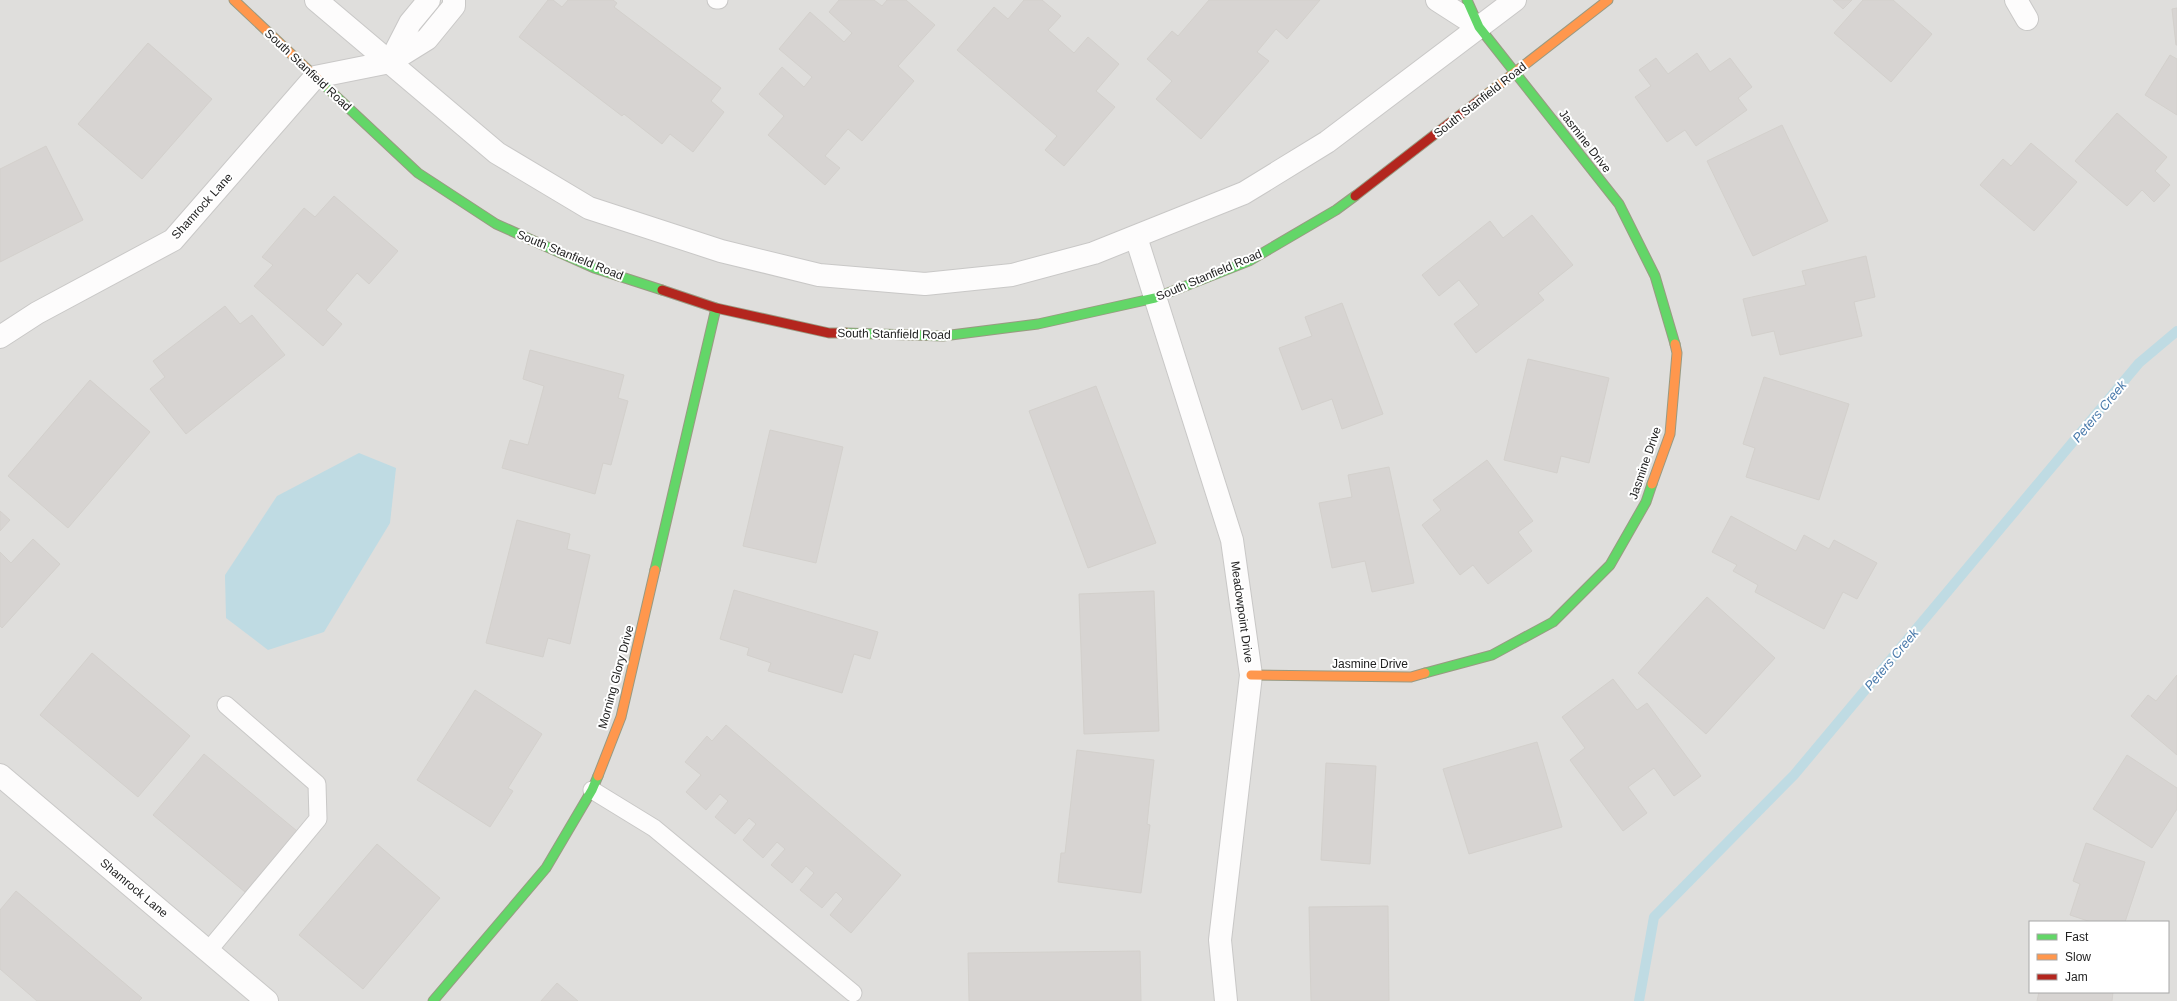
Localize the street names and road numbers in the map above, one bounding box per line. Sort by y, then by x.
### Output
street label: South Stanfield Road [262,26,354,114]
street label: South Stanfield Road [1431,60,1529,140]
street label: Jasmine Drive [1556,107,1614,176]
street label: Shamrock Lane [169,170,236,242]
street label: South Stanfield Road [515,227,625,283]
street label: South Stanfield Road [1154,246,1264,304]
street label: South Stanfield Road [837,326,951,342]
street label: Jasmine Drive [1626,424,1664,501]
street label: Meadowpoint Drive [1228,560,1256,664]
street label: Morning Glory Drive [595,623,637,730]
street label: Jasmine Drive [1332,657,1408,671]
street label: Shamrock Lane [97,856,171,921]

